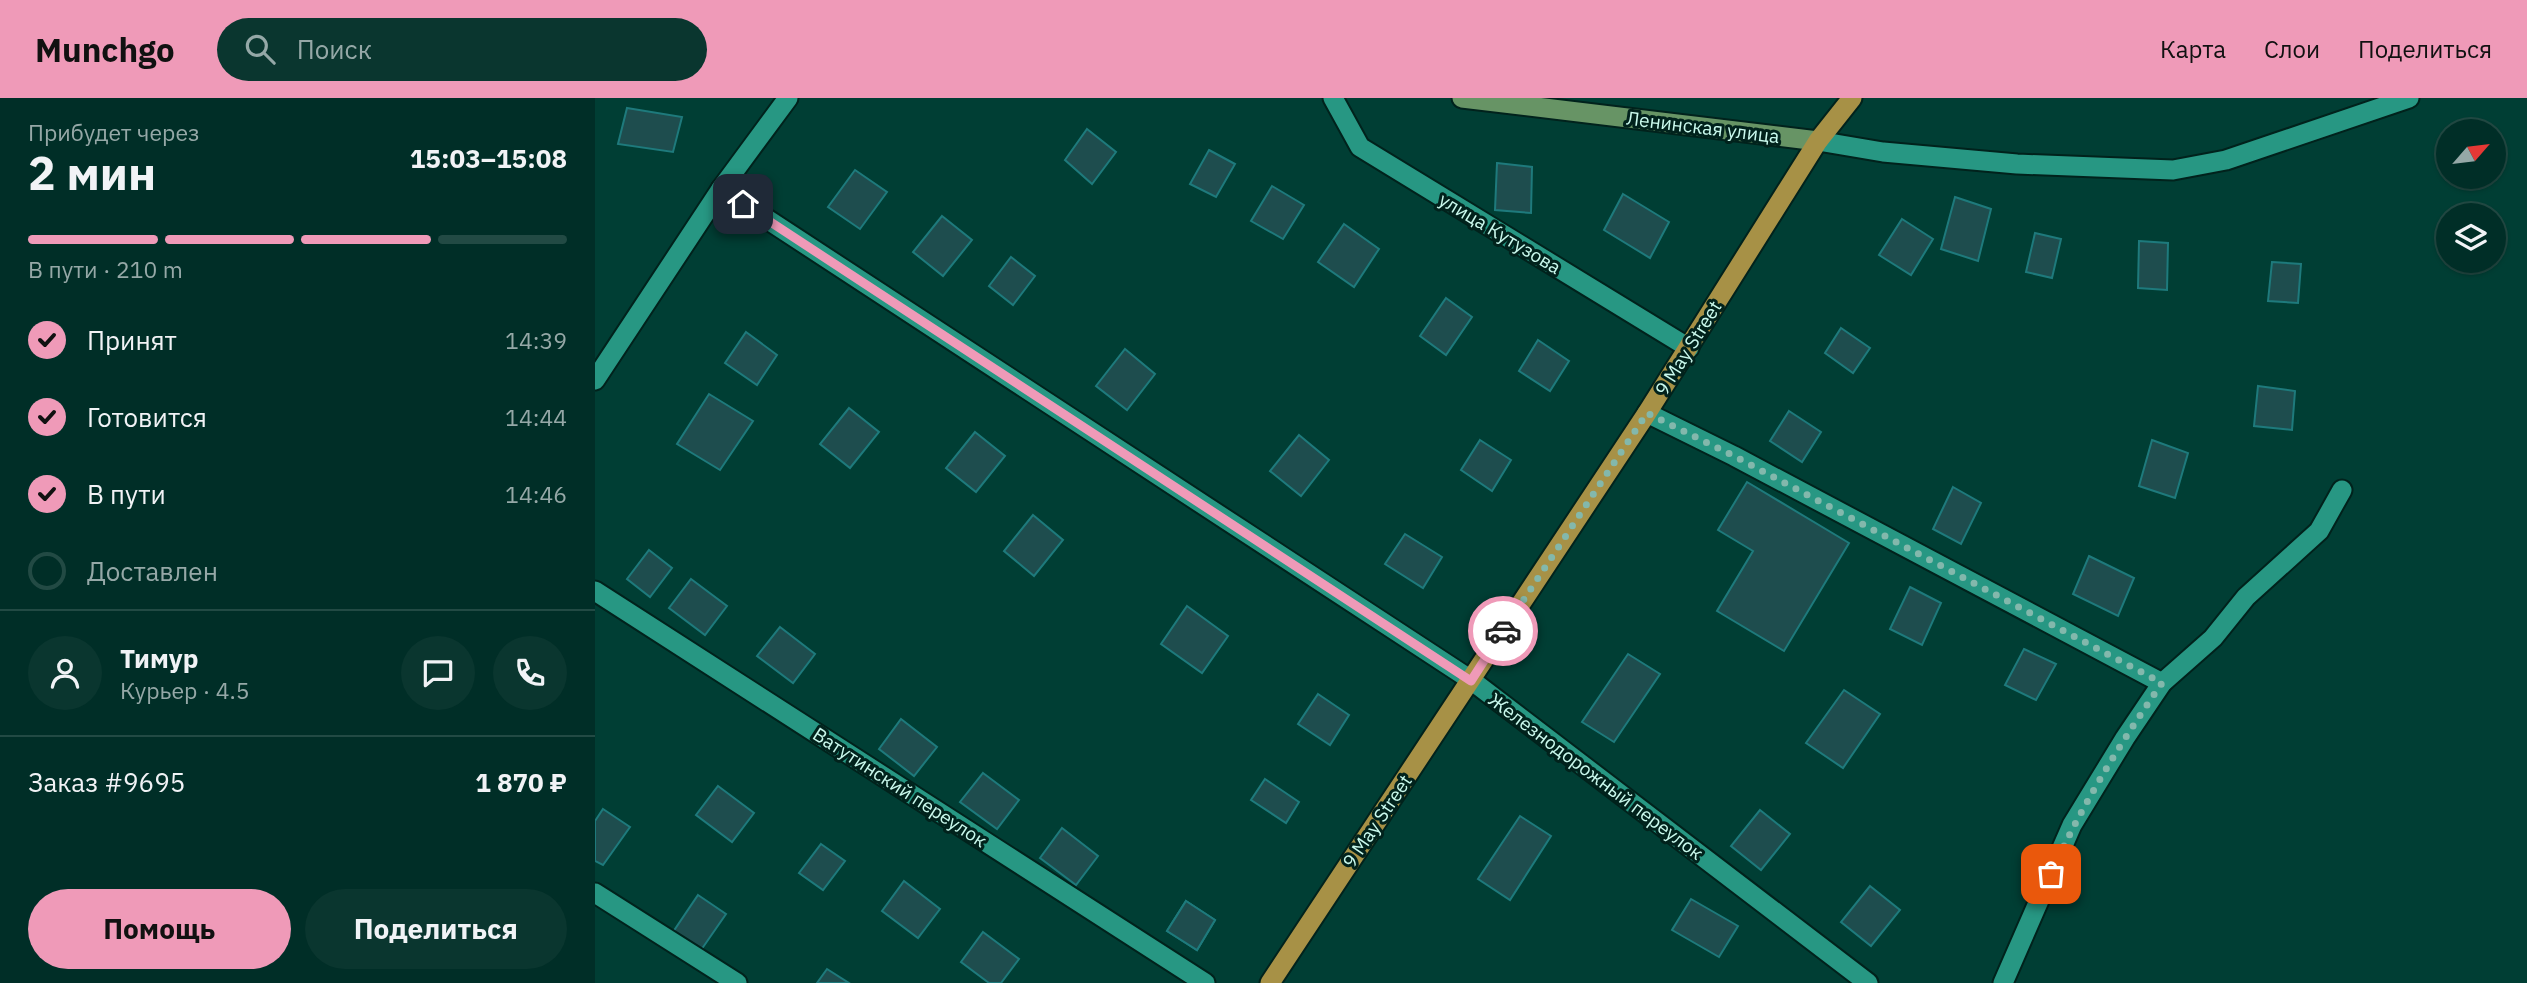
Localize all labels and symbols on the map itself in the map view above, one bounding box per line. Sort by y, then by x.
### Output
street label: Ленинская улица [1625,106,1781,148]
north arrow [2436,119,2506,189]
pin [713,174,773,234]
street label: улица Кутузова [1435,187,1565,279]
street label: 9 May Street [1649,296,1727,400]
courier [1468,596,1538,666]
street label: Железнодорожный переулок [1484,687,1708,865]
street label: Ватутинский переулок [808,722,992,852]
street label: 9 May Street [1337,770,1417,872]
pin [2021,844,2081,904]

